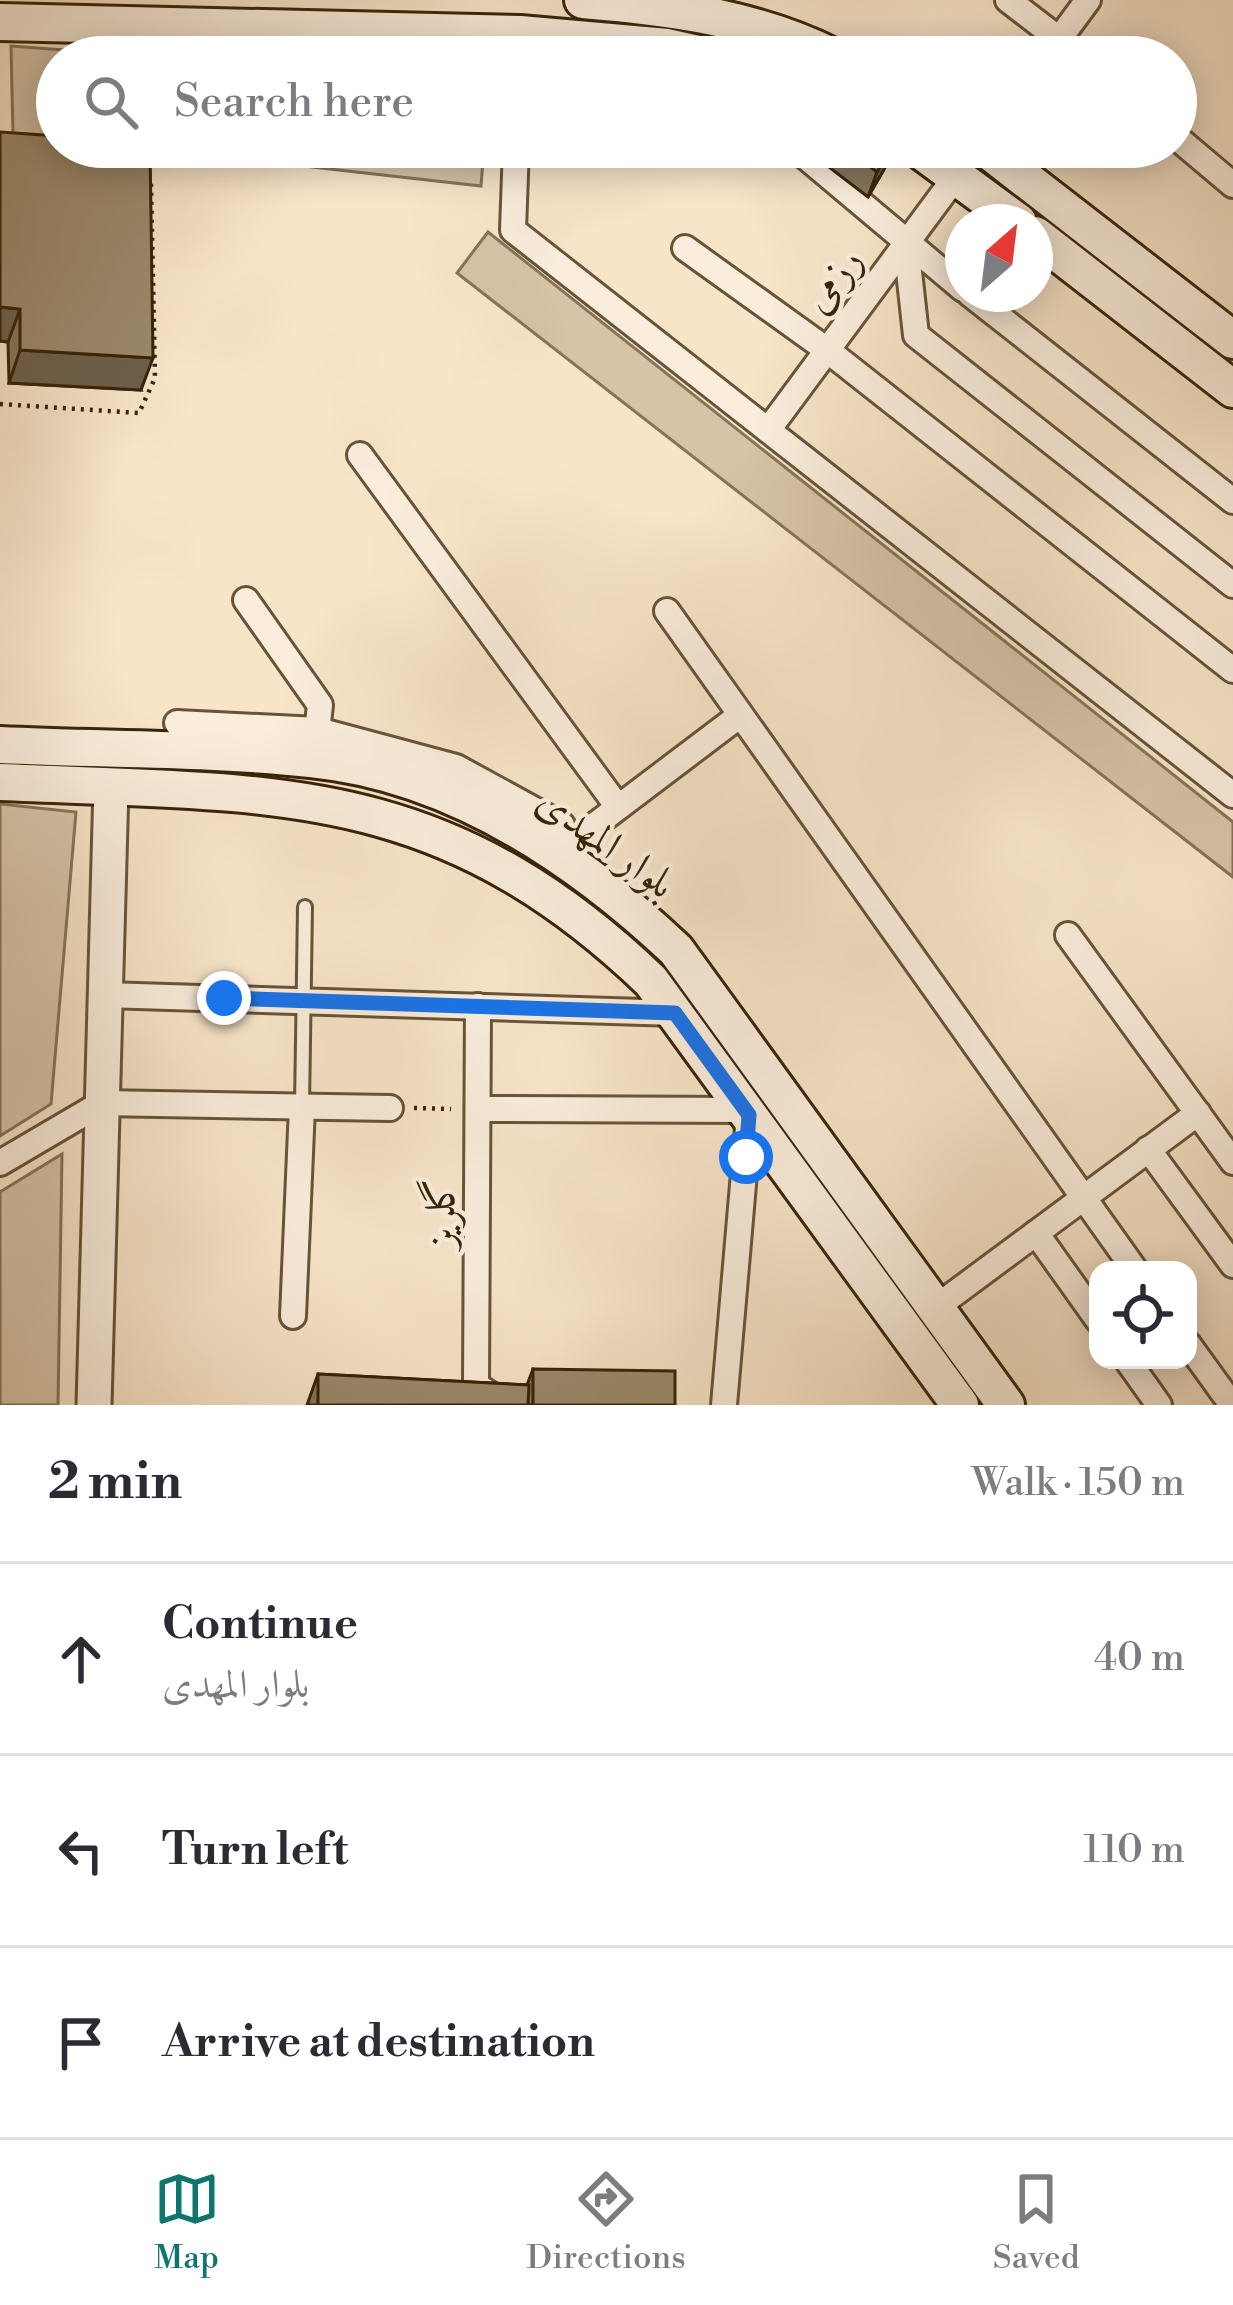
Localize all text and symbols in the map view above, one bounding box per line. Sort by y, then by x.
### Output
search box [36,36,1197,168]
icon: search [78,69,144,135]
text: Search here [174,74,414,131]
north arrow [945,204,1053,312]
street label: رزمی [791,237,875,324]
street label: بلوار المهدی [526,775,685,911]
route end [197,971,251,1025]
route start [719,1130,773,1184]
street label: گلریز [414,1177,469,1253]
map controls [1089,1261,1197,1369]
button: locate [1089,1261,1197,1369]
text: 2 min [48,1451,182,1515]
text: Walk · 150 m [972,1459,1185,1508]
text: Continue [162,1596,358,1653]
icon: ahead [48,1626,114,1692]
text: 40 m [1094,1634,1185,1683]
text: بلوار المهدی [162,1661,310,1710]
icon: left [48,1818,114,1884]
text: Turn left [162,1822,348,1879]
text: 110 m [1083,1826,1185,1875]
icon: arrive [48,2010,114,2076]
text: Arrive at destination [162,2014,595,2071]
tab: Map [154,2166,220,2279]
tab: Directions [527,2166,686,2279]
tab: Saved [993,2166,1079,2279]

